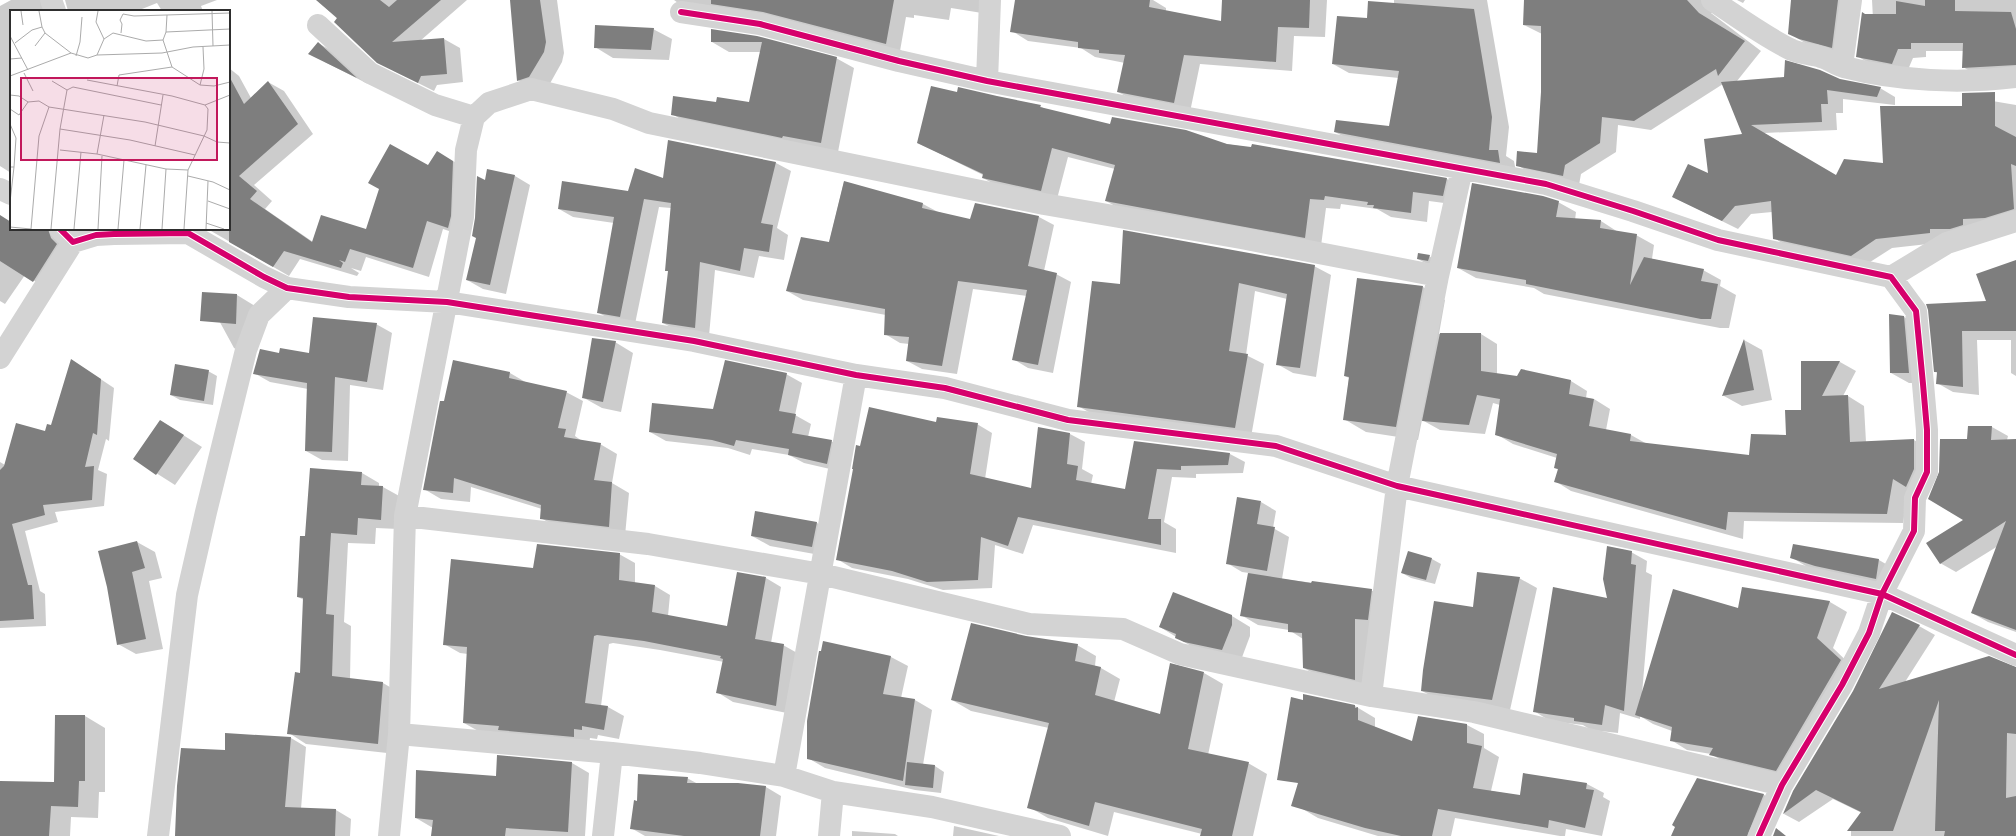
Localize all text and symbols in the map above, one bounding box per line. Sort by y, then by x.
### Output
inset map [10,10,230,230]

